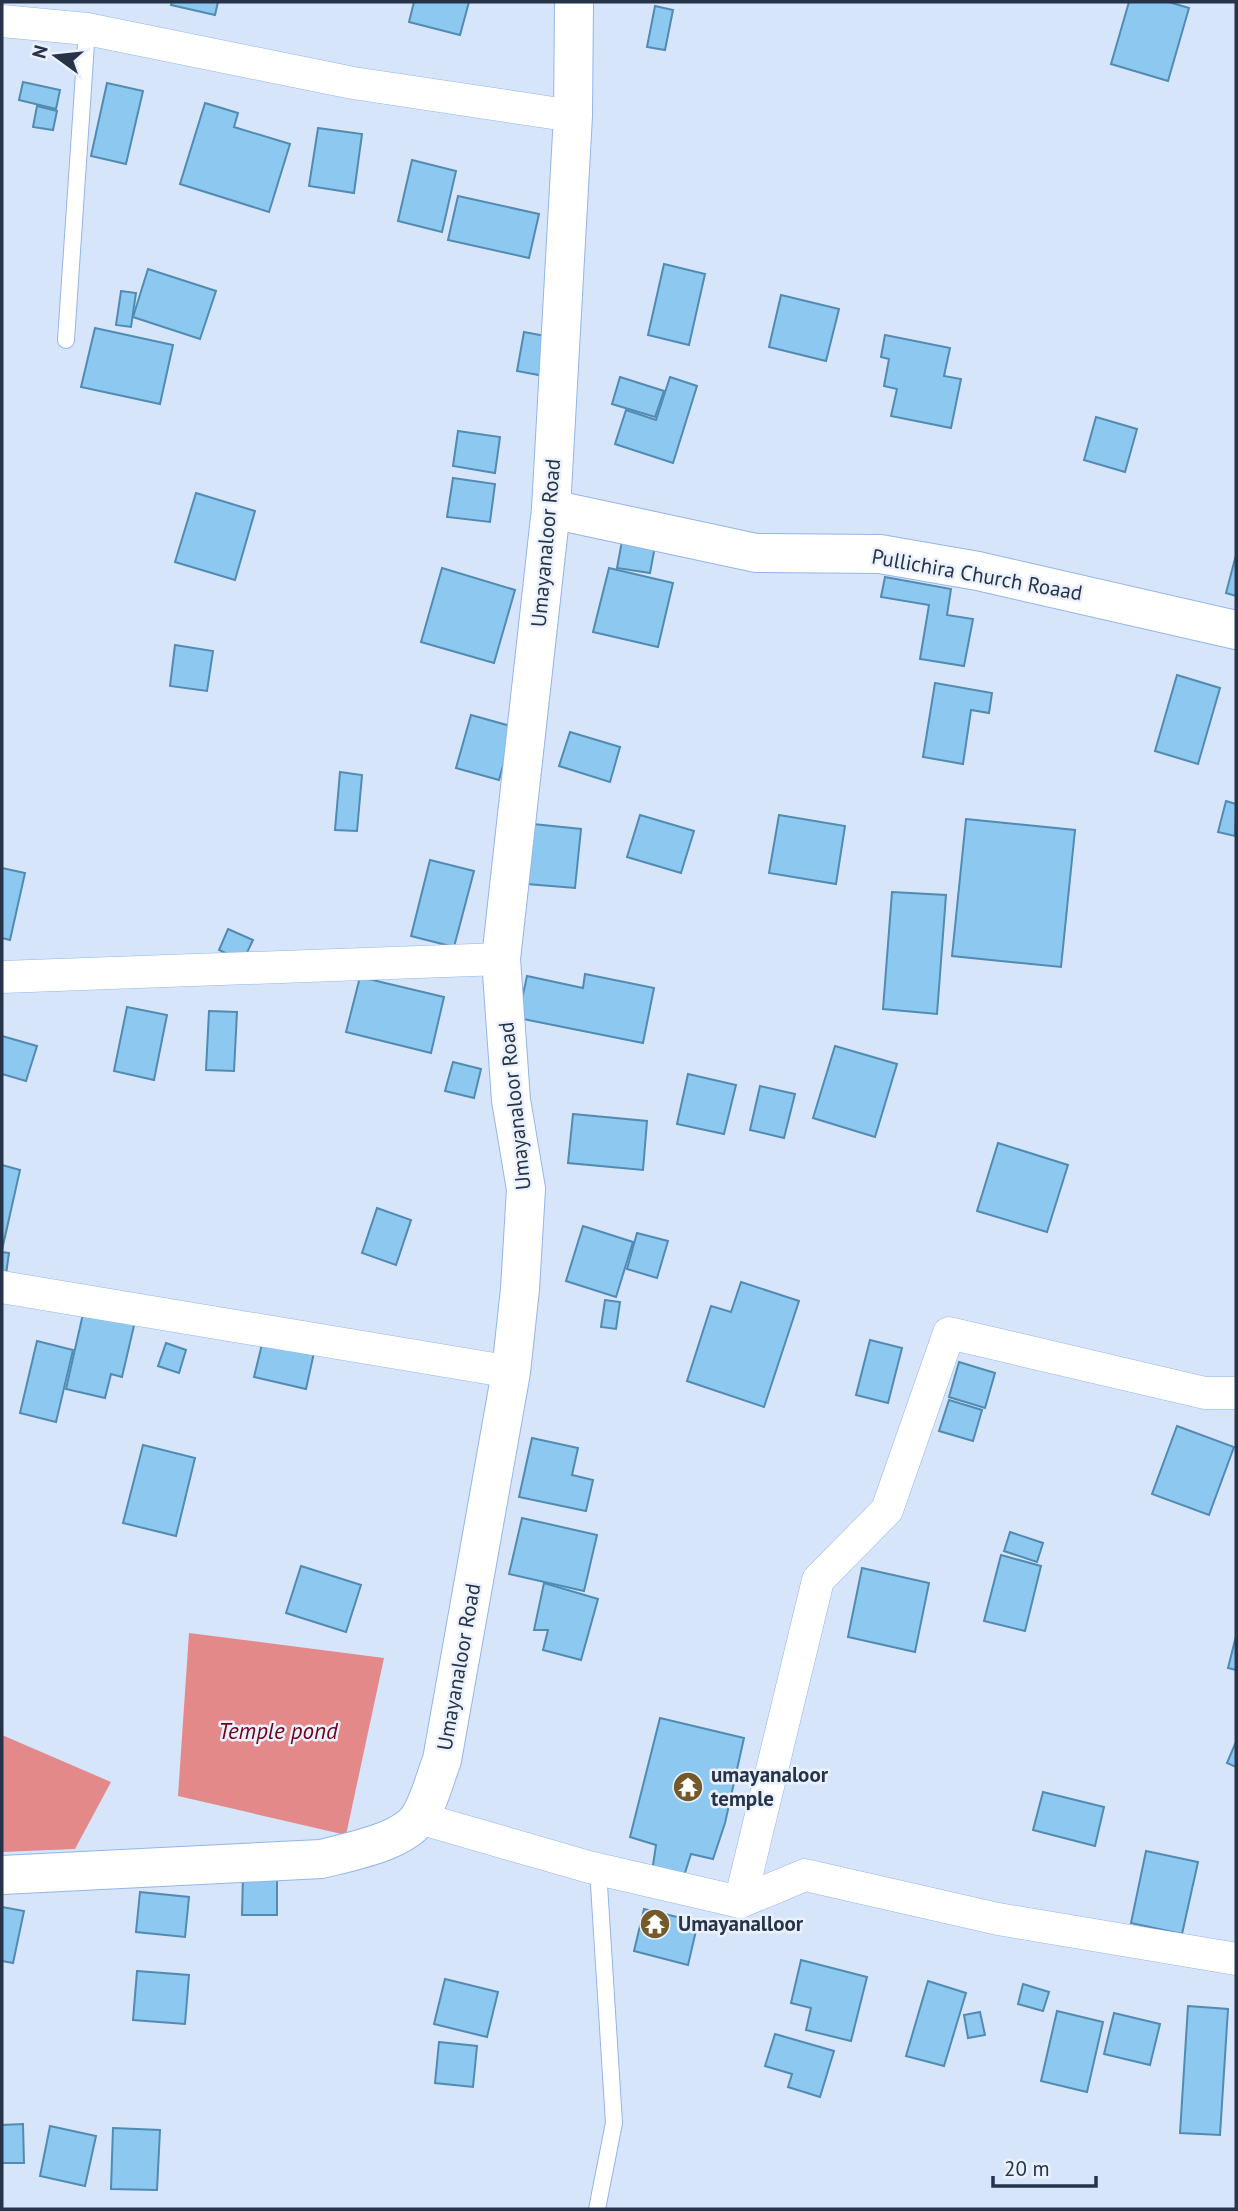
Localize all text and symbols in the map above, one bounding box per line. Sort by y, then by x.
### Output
north arrow [21,21,91,91]
text: N [26,42,53,61]
street label: Umayanaloor Road [525,458,566,628]
street label: Pullichira Church Roaad [870,543,1084,606]
street label: Umayanaloor Road [492,1021,537,1192]
street label: Umayanaloor Road [431,1581,486,1753]
water label: Temple pond [218,1716,339,1745]
place label: umayanaloor temple [711,1761,829,1812]
temple icon: umayanaloor temple [671,1770,705,1804]
temple icon: Umayanalloor [638,1907,672,1941]
place label: Umayanalloor [678,1910,804,1937]
scale bar [993,2144,1096,2188]
text: 20 m [1004,2155,1050,2182]

